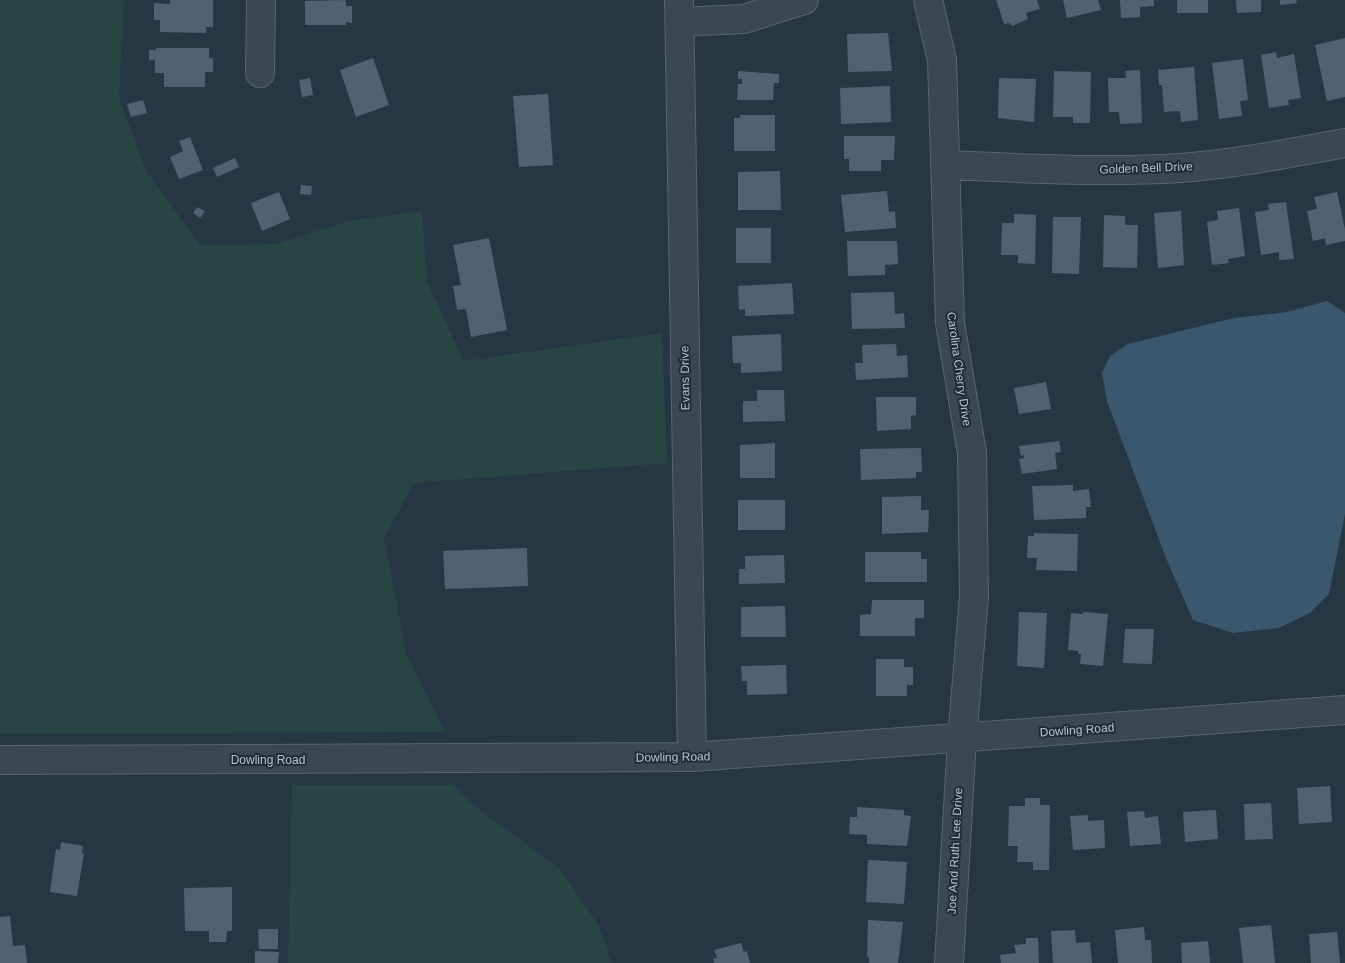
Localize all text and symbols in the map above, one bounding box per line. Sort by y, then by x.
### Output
street label: Golden Bell Drive [1099,159,1193,177]
street label: Carolina Cherry Drive [944,311,974,427]
street label: Evans Drive [677,345,693,410]
street label: Dowling Road [1039,720,1115,740]
street label: Dowling Road [636,749,710,765]
street label: Dowling Road [231,753,305,767]
street label: Joe And Ruth Lee Drive [945,787,965,915]

